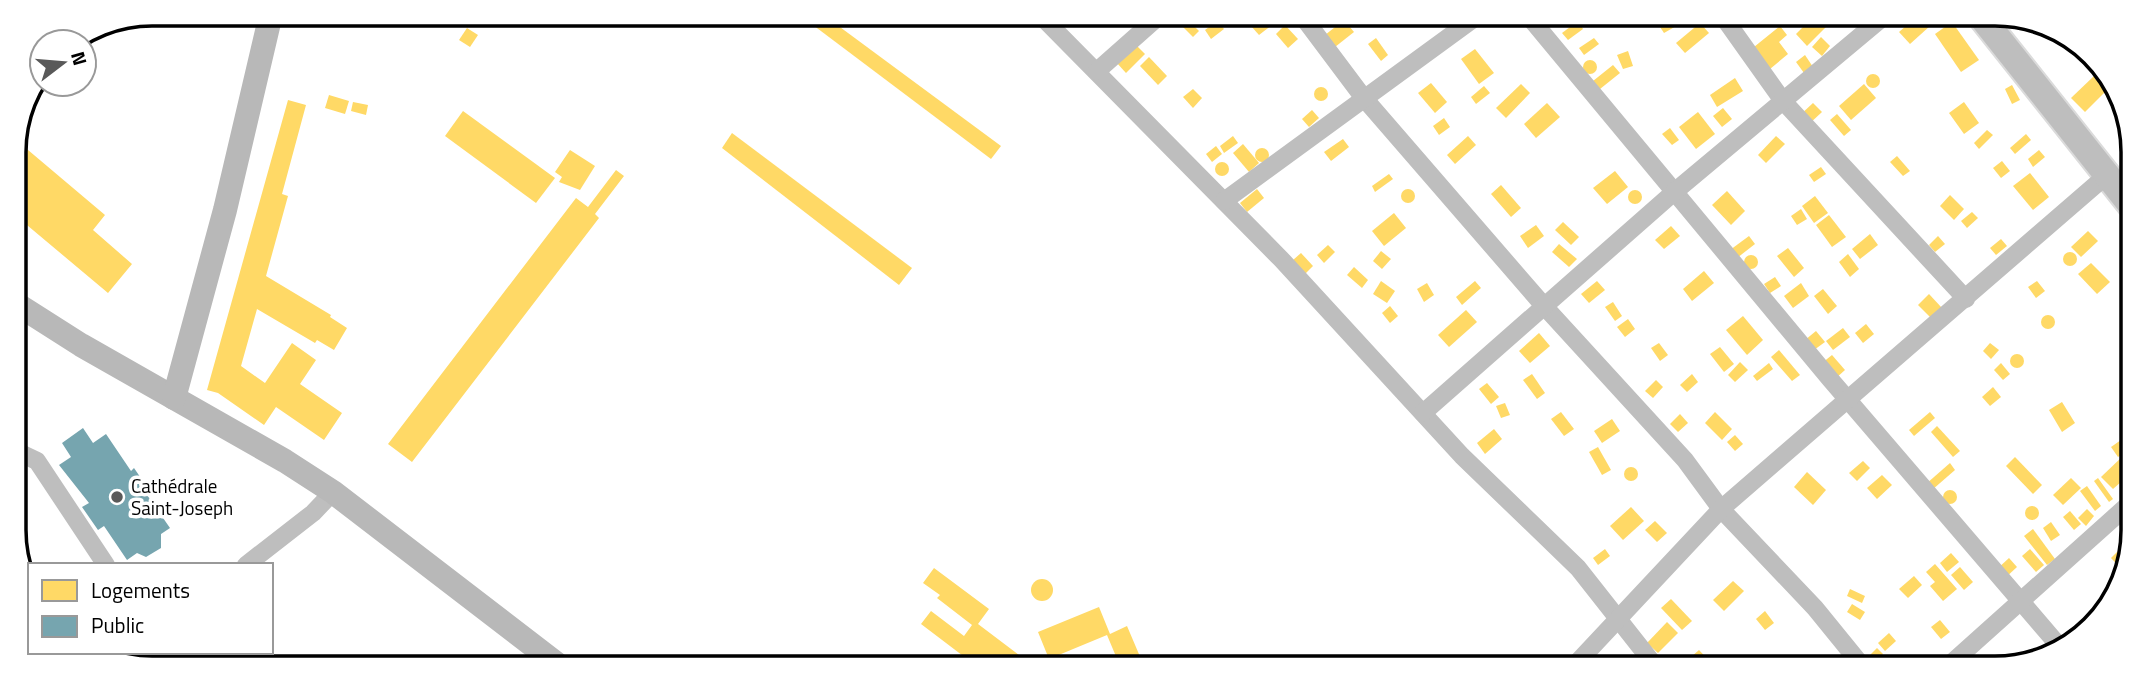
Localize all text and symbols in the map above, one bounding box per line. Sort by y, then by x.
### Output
north arrow [28,28,98,98]
text: N [64,48,96,69]
place label: Cathédrale Saint-Joseph [131,471,233,522]
marker: Cathédrale Saint-Joseph [109,489,125,505]
legend [28,563,273,654]
text: Logements [91,574,190,606]
text: Public [91,609,144,641]

